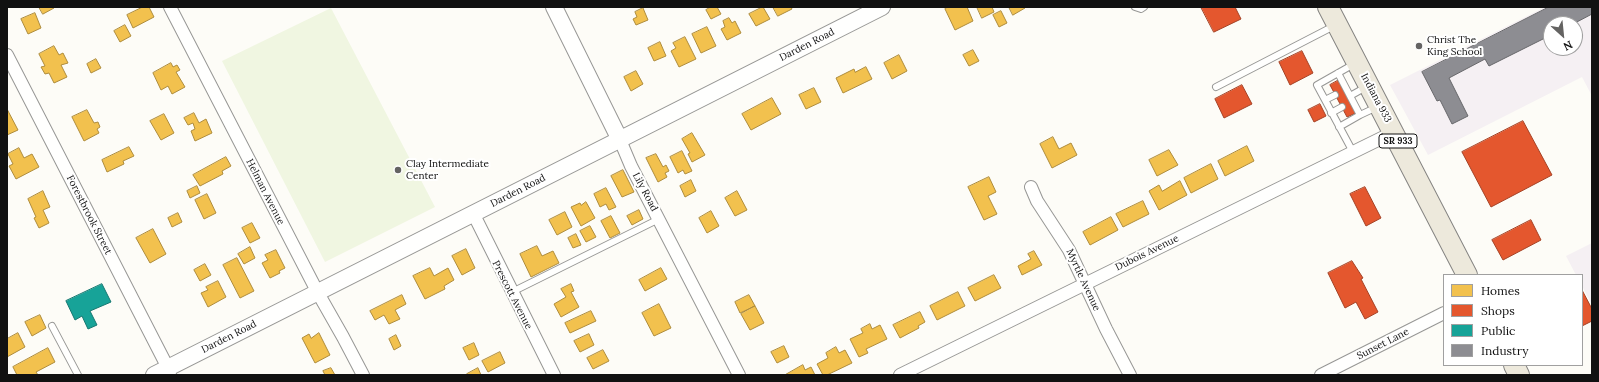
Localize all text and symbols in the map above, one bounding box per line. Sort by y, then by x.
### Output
north arrow [1543,16,1583,56]
street label: Darden Road [777,26,837,64]
place label: Christ The King School [1427,34,1482,58]
text: N [1561,38,1575,54]
marker: Christ The King School [1414,41,1424,51]
street label: Indiana 933 [1358,71,1394,125]
road number: SR 933 [1379,134,1417,148]
street label: Helman Avenue [243,157,287,227]
place label: Clay Intermediate Center [406,158,489,182]
marker: Clay Intermediate Center [393,165,403,175]
street label: Lily Road [630,170,660,214]
street label: Darden Road [488,172,548,210]
street label: Forestbrook Street [64,173,114,257]
street label: Dubois Avenue [1113,232,1181,274]
street label: Myrtle Avenue [1063,247,1103,313]
street label: Prescott Avenue [489,258,535,332]
legend [1443,274,1583,366]
text: Homes [1481,283,1520,298]
text: Shops [1481,303,1515,318]
street label: Darden Road [199,318,259,356]
text: Public [1481,323,1515,338]
street label: Sunset Lane [1355,326,1411,362]
text: Industry [1481,343,1528,358]

